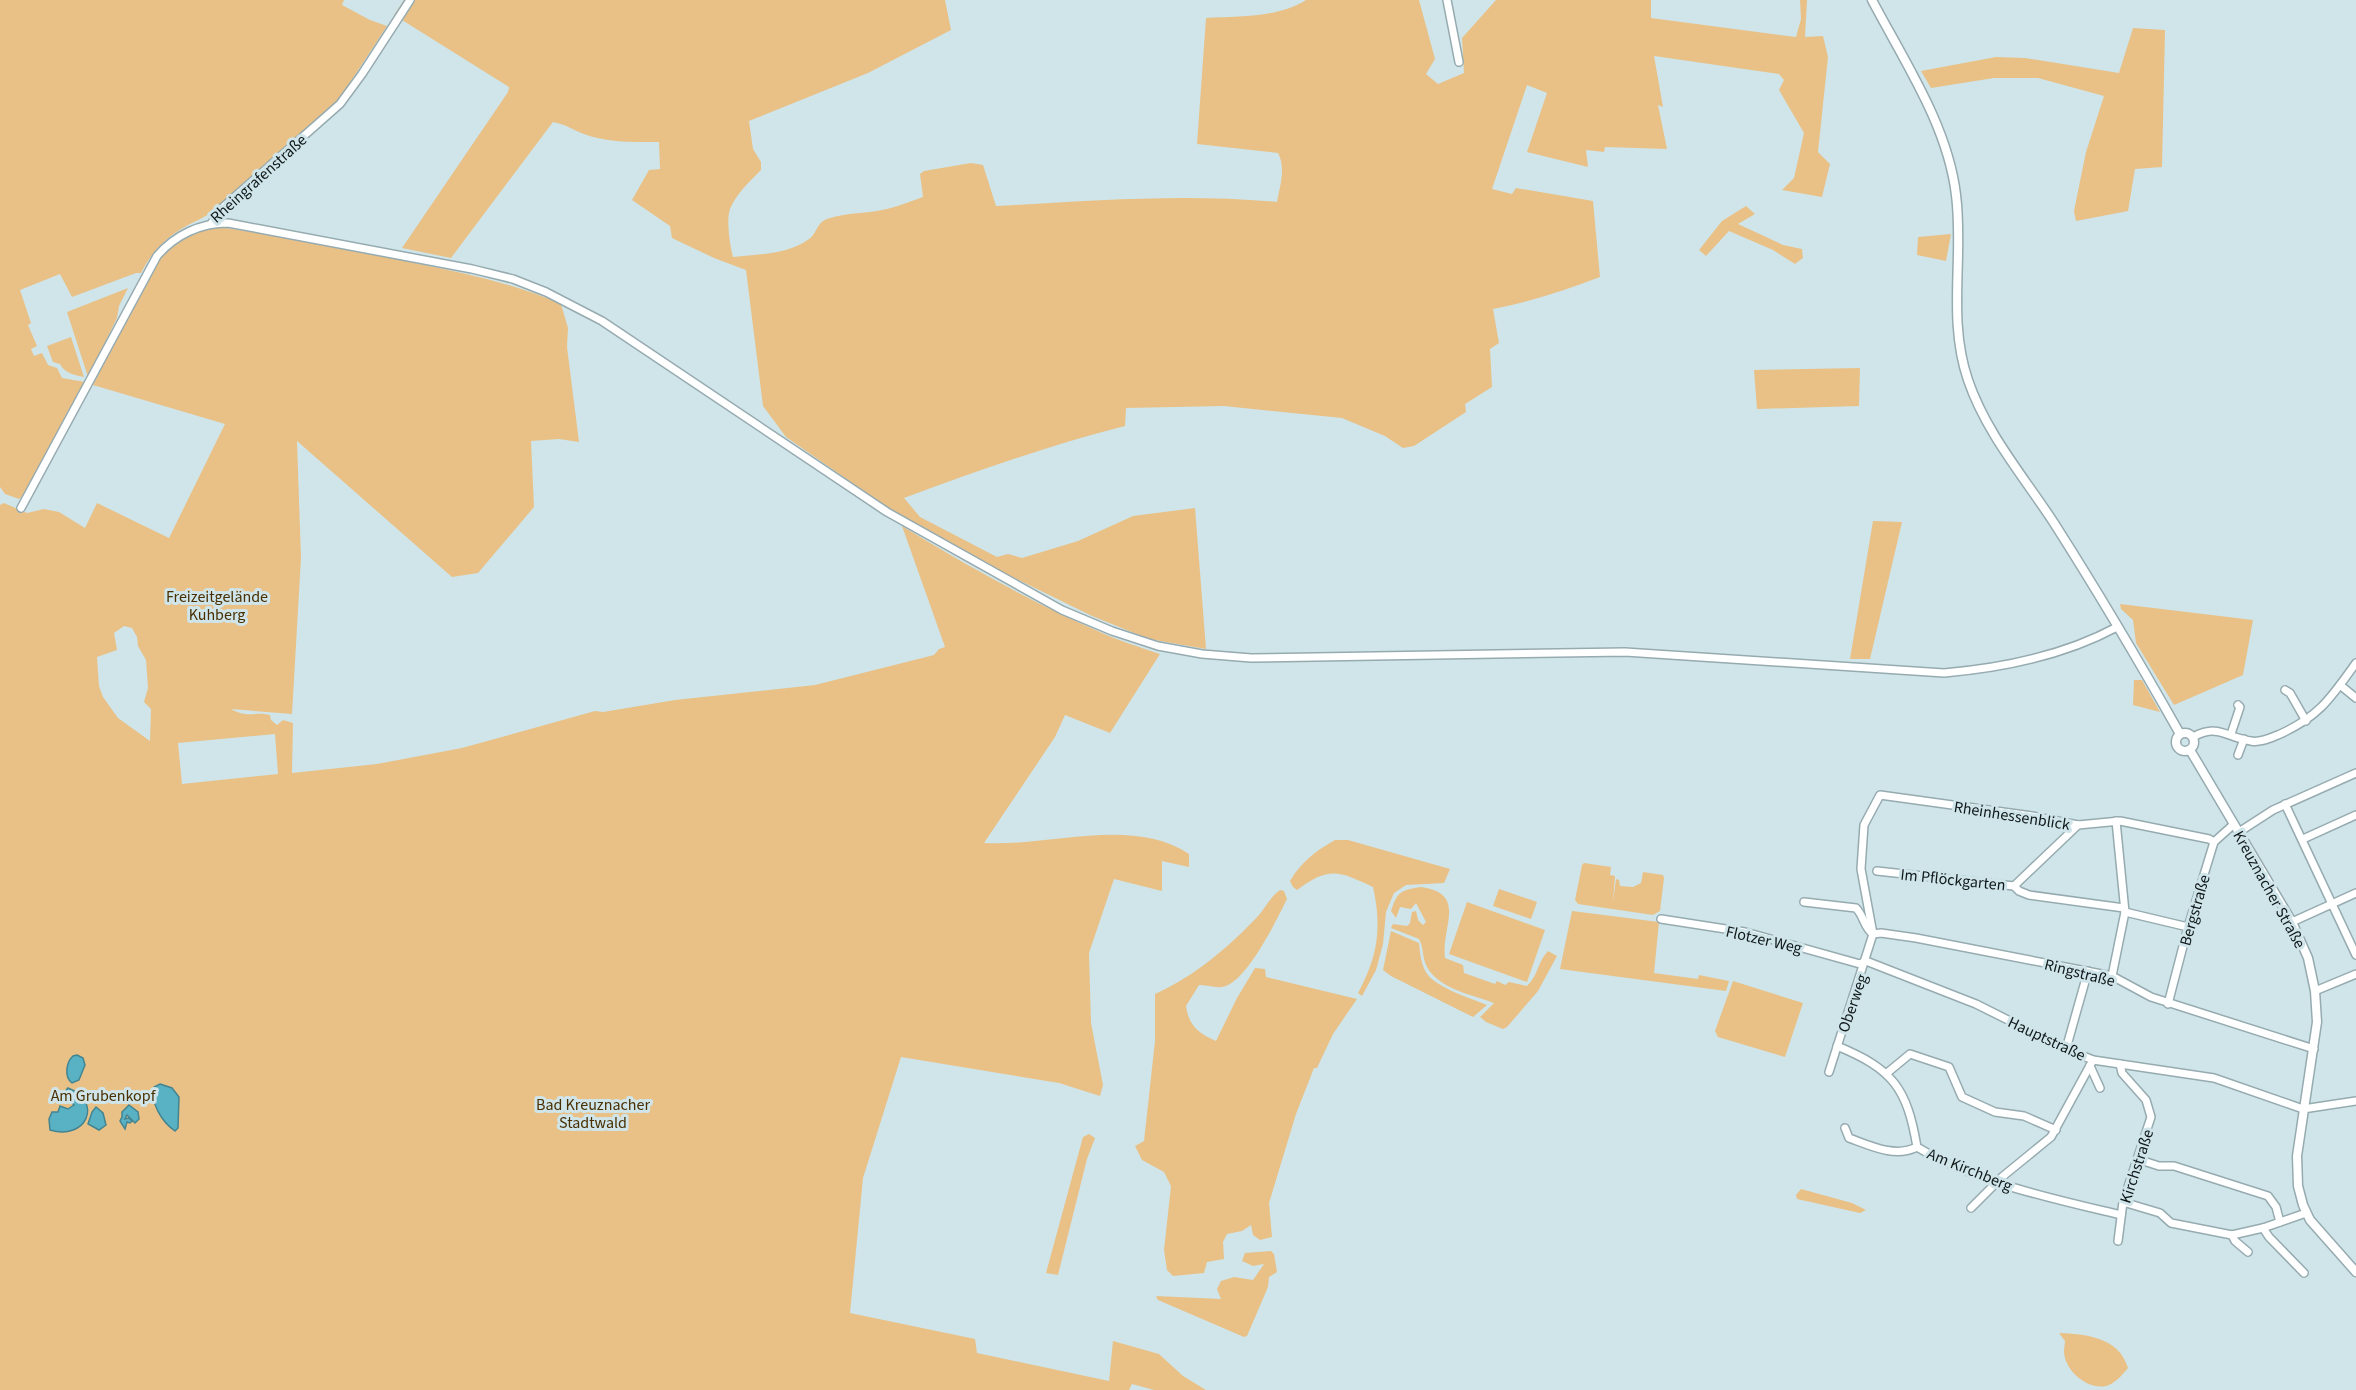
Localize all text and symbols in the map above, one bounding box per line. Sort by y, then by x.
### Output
street label: Rheingrafenstraße [206,129,312,228]
park label: Freizeitgelände Kuhberg [166,586,268,626]
street label: Rheinhessenblick [1952,796,2072,836]
street label: Kreuznacher Straße [2228,827,2311,952]
street label: Im Pflöckgarten [1899,864,2007,896]
street label: Bergstraße [2174,872,2216,948]
street label: Flotzer Weg [1724,921,1804,959]
street label: Ringstraße [2042,954,2117,992]
street label: Oberweg [1833,971,1873,1036]
street label: Hauptstraße [2004,1011,2089,1066]
park label: Am Grubenkopf [51,1085,157,1107]
park label: Bad Kreuznacher Stadtwald [536,1094,650,1134]
street label: Kirchstraße [2115,1126,2159,1206]
street label: Am Kirchberg [1924,1143,2015,1197]

